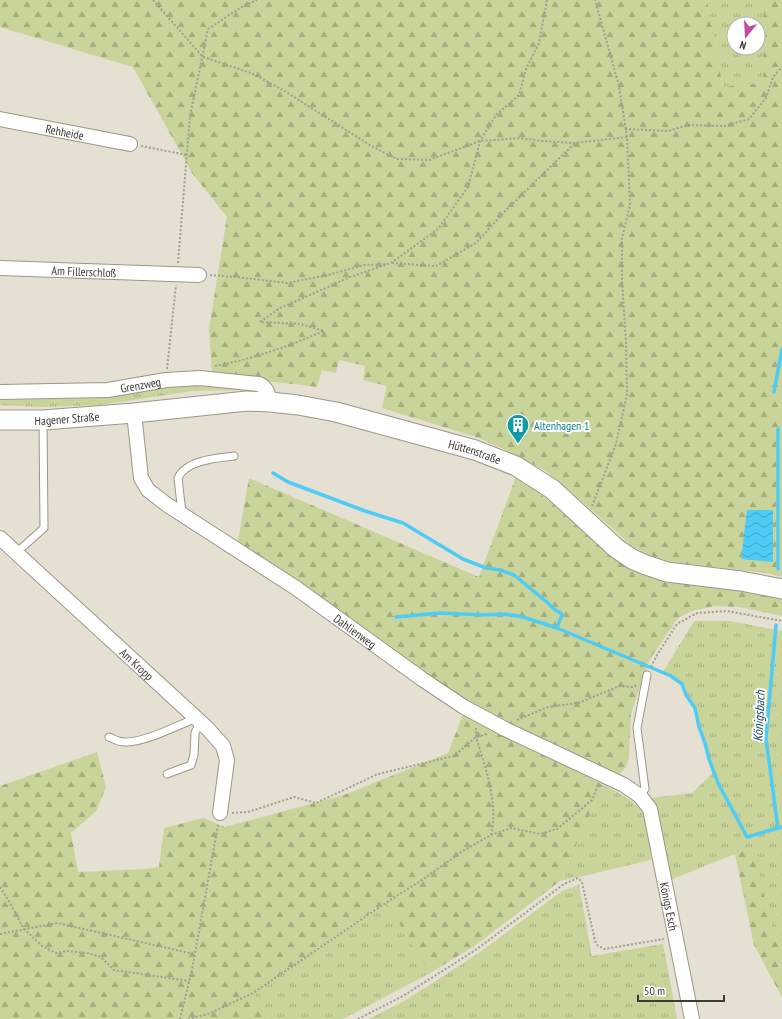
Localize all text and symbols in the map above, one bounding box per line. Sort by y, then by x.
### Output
north arrow [726,16,766,56]
text: N [738,38,748,53]
street label: Rehheide [44,120,85,142]
street label: Am Fillerschloß [51,262,117,280]
street label: Grenzweg [119,374,162,395]
street label: Hagener Straße [35,408,100,428]
building icon: Altenhagen 1 [505,412,531,445]
place label: Altenhagen 1 [534,418,589,433]
street label: Hüttenstraße [447,436,503,467]
street label: Dahlienweg [331,610,380,651]
street label: Am Kropp [117,645,157,683]
water label: Königsbach [749,689,769,742]
street label: Königs Esch [657,881,682,932]
scale bar [638,977,724,1003]
text: 50 m [644,983,665,998]

